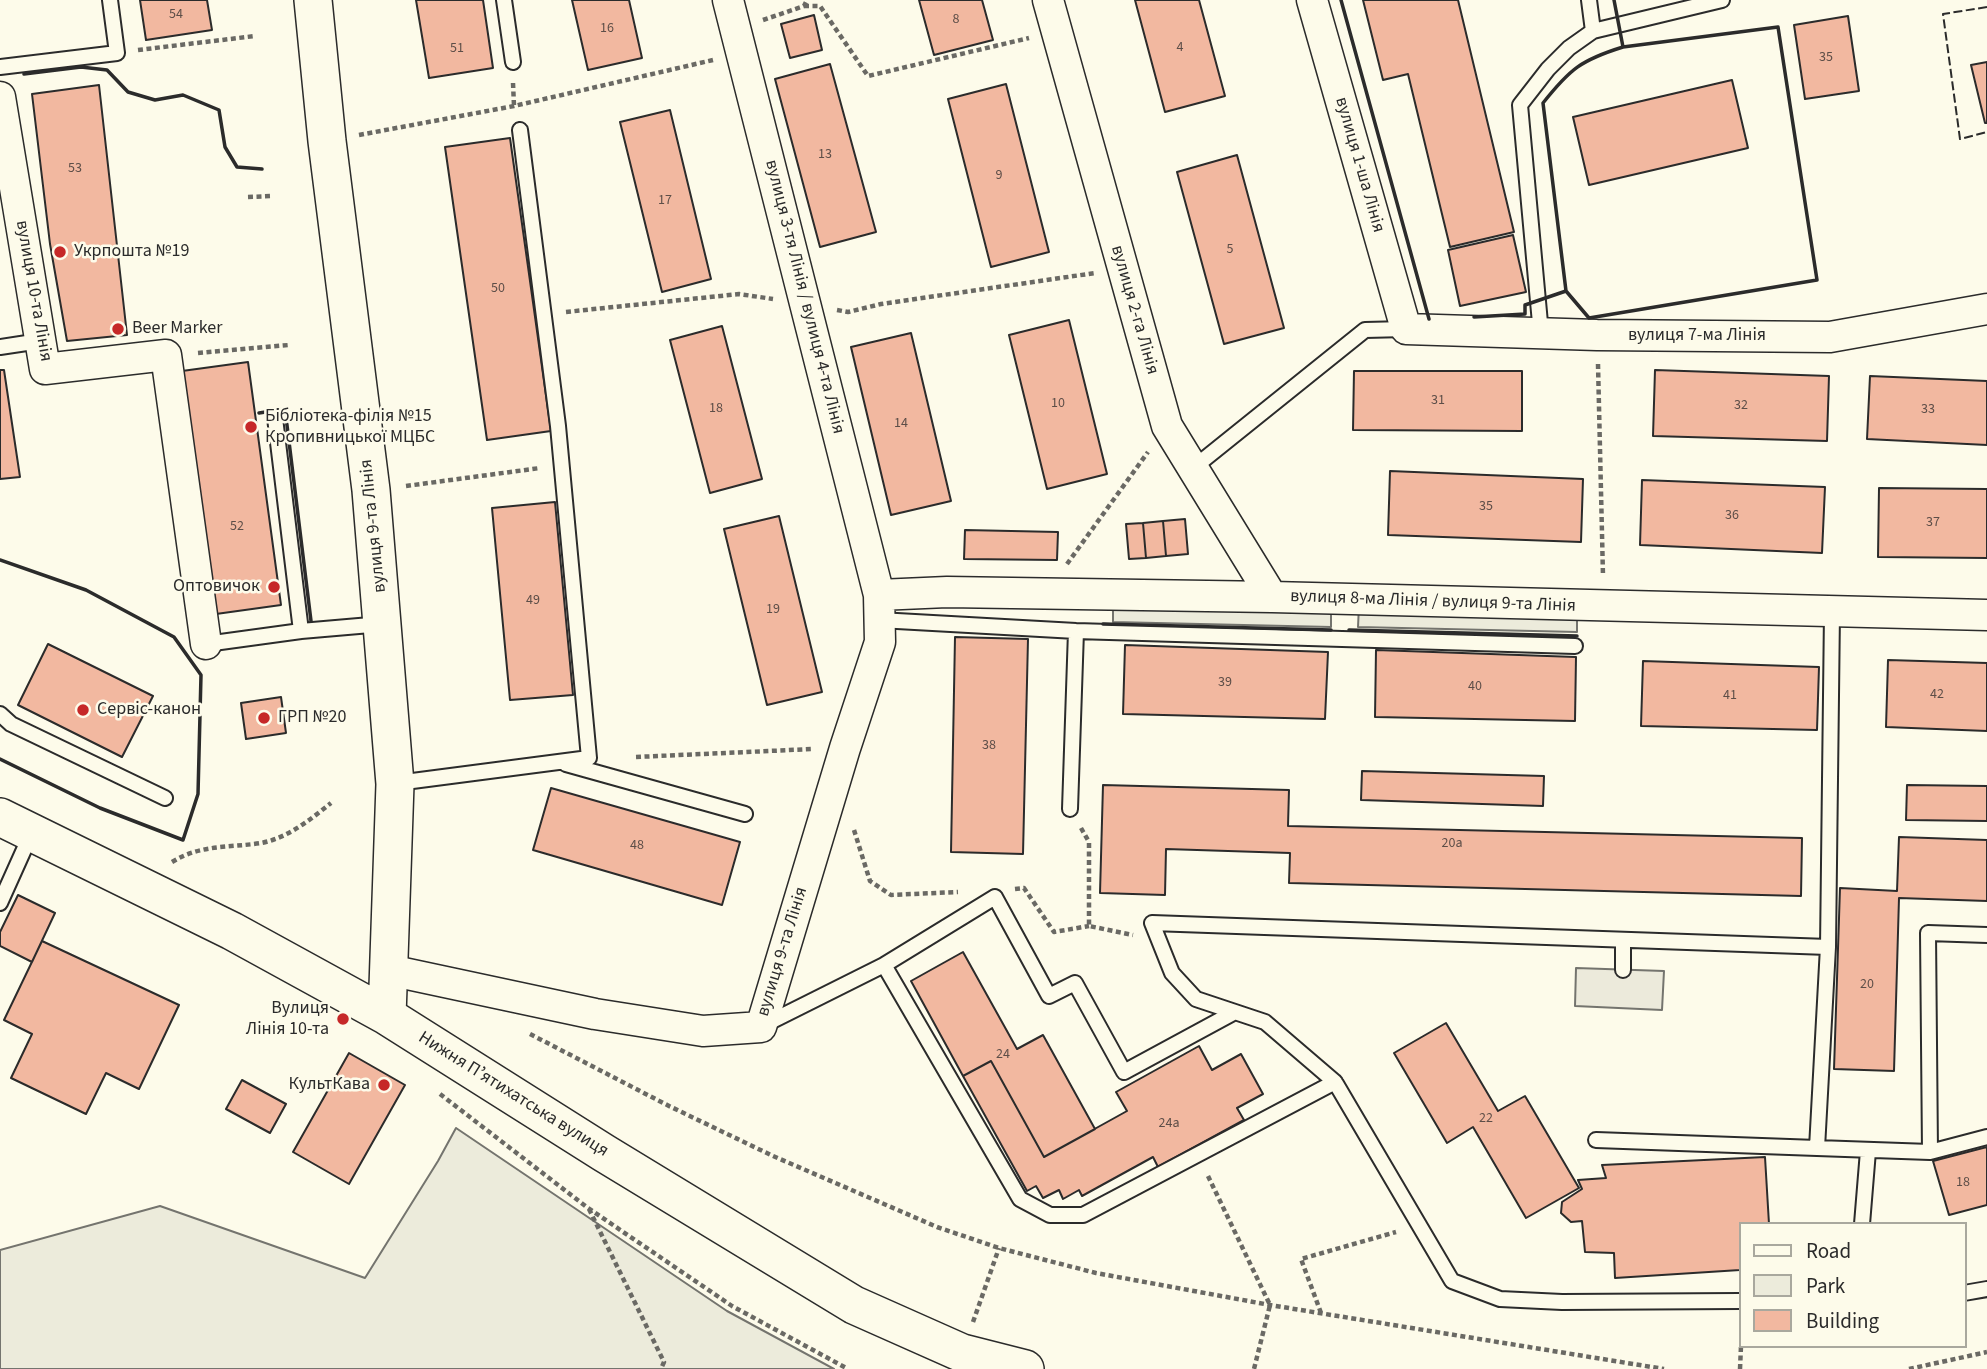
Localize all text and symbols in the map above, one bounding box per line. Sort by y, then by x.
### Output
house number: 54 [169,7,183,23]
house number: 8 [953,12,959,28]
house number: 16 [600,21,614,37]
house number: 4 [1177,40,1183,56]
house number: 51 [450,41,464,57]
house number: 35 [1819,50,1833,66]
street label: вулиця 1-ша Лінія [1329,95,1389,235]
house number: 13 [818,147,832,163]
street label: вулиця 3-тя Лінія / вулиця 4-та Лінія [759,158,849,436]
house number: 53 [68,161,82,177]
house number: 9 [996,168,1002,184]
house number: 17 [658,193,672,209]
street label: вулиця 10-та Лінія [10,219,56,363]
place label: Укрпошта №19 [74,241,189,263]
house number: 5 [1227,242,1233,258]
street label: вулиця 2-га Лінія [1105,243,1163,377]
marker: Укрпошта №19 [52,244,68,260]
house number: 50 [491,281,505,297]
place label: Beer Marker [132,318,222,340]
marker: Beer Marker [110,321,126,337]
street label: вулиця 7-ма Лінія [1628,325,1766,347]
house number: 31 [1431,393,1445,409]
house number: 10 [1051,396,1065,412]
house number: 32 [1734,398,1748,414]
house number: 18 [709,401,723,417]
house number: 33 [1921,402,1935,418]
place label: Бібліотека-філія №15 Кропивницької МЦБС [265,406,435,448]
house number: 14 [894,416,908,432]
marker: Бібліотека-філія №15 Кропивницької МЦБС [243,419,259,435]
street label: вулиця 9-та Лінія [356,458,392,594]
house number: 35 [1479,499,1493,515]
house number: 36 [1725,508,1739,524]
house number: 37 [1926,515,1940,531]
house number: 52 [230,519,244,535]
place label: Оптовичок [173,576,260,598]
marker: Оптовичок [266,579,282,595]
street label: вулиця 8-ма Лінія / вулиця 9-та Лінія [1290,586,1576,618]
house number: 49 [526,593,540,609]
house number: 19 [766,602,780,618]
house number: 39 [1218,675,1232,691]
house number: 40 [1468,679,1482,695]
house number: 42 [1930,687,1944,703]
house number: 41 [1723,688,1737,704]
place label: Сервіс-канон [97,699,201,721]
marker: Сервіс-канон [75,702,91,718]
place label: ГРП №20 [278,707,346,729]
marker: ГРП №20 [256,710,272,726]
house number: 38 [982,738,996,754]
house number: 20а [1442,836,1462,852]
house number: 48 [630,838,644,854]
street label: вулиця 9-та Лінія [753,885,813,1019]
house number: 20 [1860,977,1874,993]
place label: Вулиця Лінія 10-та [246,998,329,1040]
marker: Вулиця Лінія 10-та [335,1011,351,1027]
street label: Нижня Пʼятихатська вулиця [414,1027,612,1163]
house number: 24 [996,1047,1010,1063]
place label: КультКава [289,1074,370,1096]
marker: КультКава [376,1077,392,1093]
house number: 22 [1479,1111,1493,1127]
house number: 24а [1159,1116,1179,1132]
house number: 18 [1956,1175,1970,1191]
legend [1738,1222,1966,1348]
text: Road [1806,1236,1851,1266]
text: Park [1806,1271,1845,1301]
text: Building [1806,1306,1879,1336]

